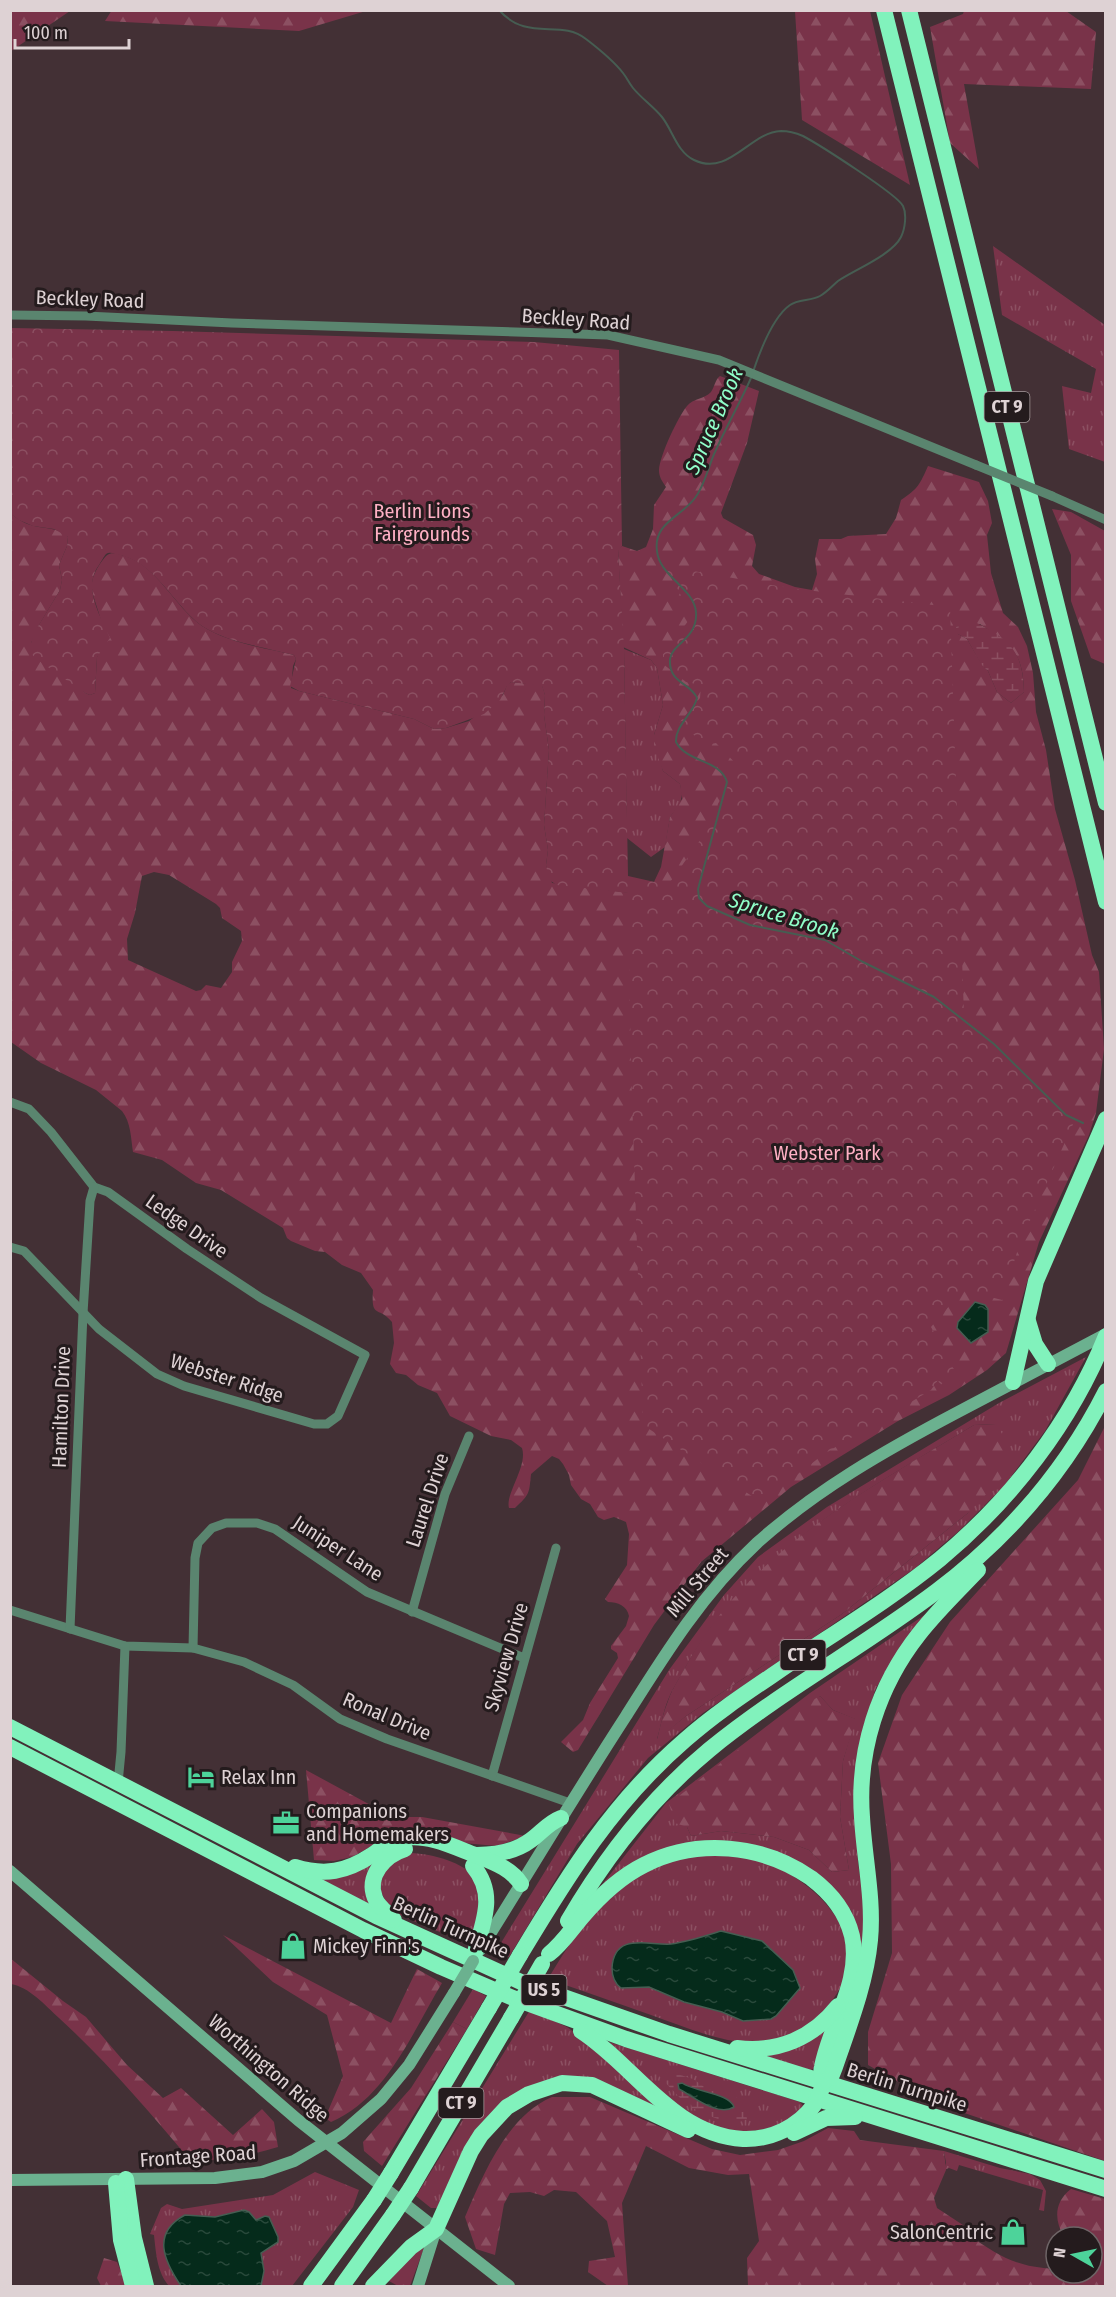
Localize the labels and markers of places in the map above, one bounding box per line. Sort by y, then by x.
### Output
hotel icon: Relax Inn [186,1762,216,1792]
place label: Relax Inn [221,1765,296,1789]
place label: Companions and Homemakers [306,1799,449,1846]
office icon: Companions and Homemakers [271,1808,301,1838]
shop icon: Mickey Finn's [278,1931,308,1961]
place label: Mickey Finn's [313,1934,420,1958]
shop icon: SalonCentric [998,2217,1028,2247]
place label: SalonCentric [890,2220,993,2244]

